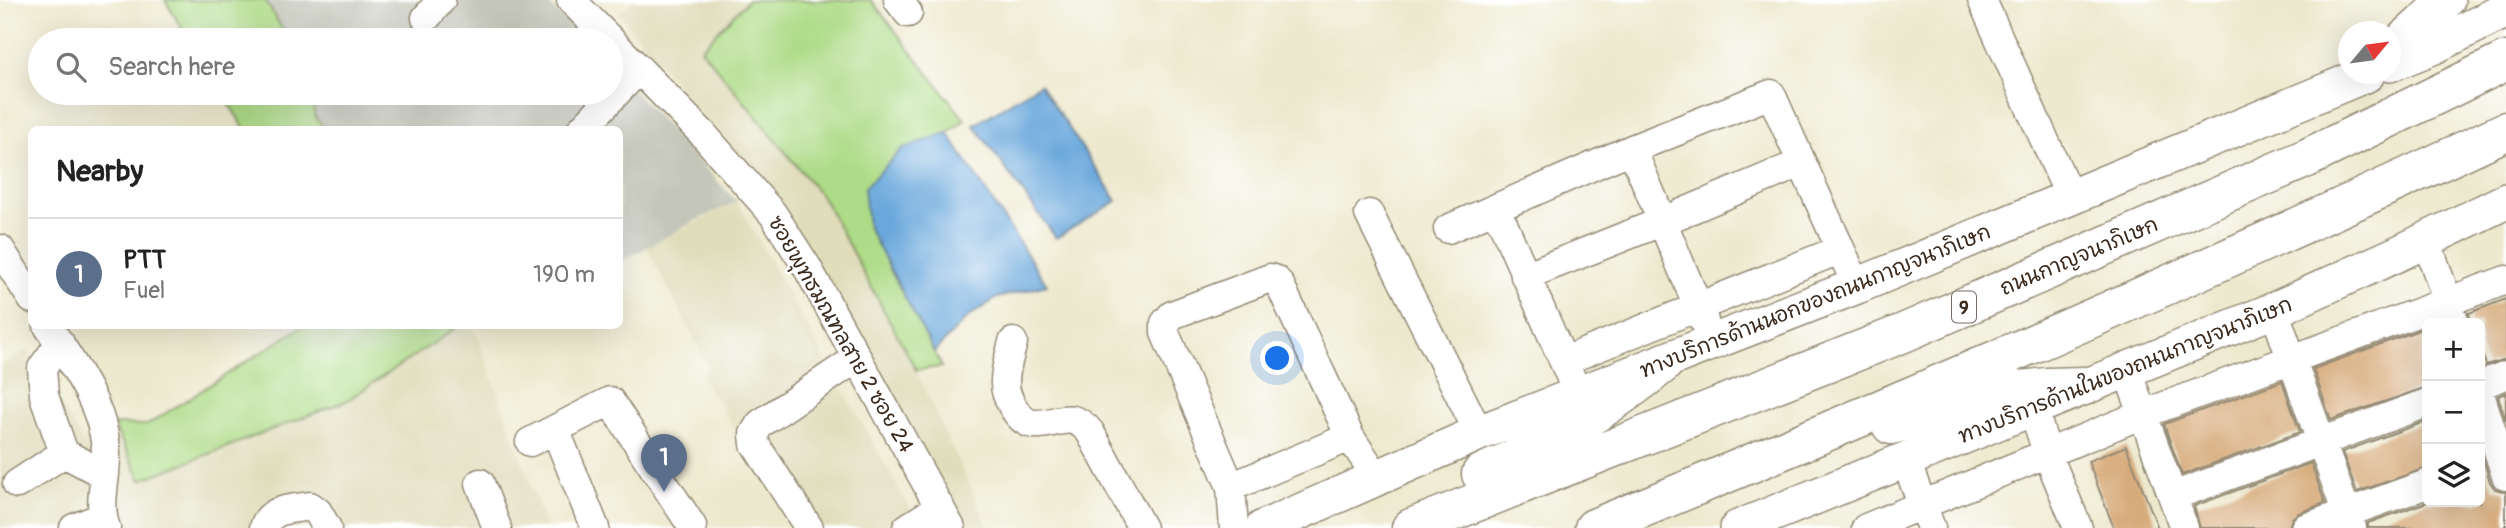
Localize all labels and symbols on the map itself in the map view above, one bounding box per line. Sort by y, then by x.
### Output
north arrow [2338,21,2401,84]
street label: ซอยพุทธมณฑลสาย 2 ซอย 24 [760,211,920,458]
street label: ถนนกาญจนาภิเษก [1996,211,2162,302]
street label: ทางบริการด้านนอกของถนนกาญจนาภิเษก [1636,218,1995,384]
street label: ทางบริการด้านในของถนนกาญจนาภิเษก [1954,291,2296,450]
road number: 9 [1952,292,1976,322]
your location [1260,341,1294,375]
pin: 1 [641,434,687,492]

